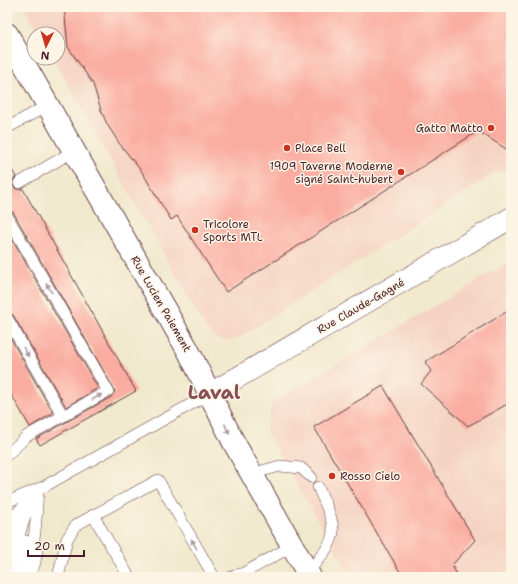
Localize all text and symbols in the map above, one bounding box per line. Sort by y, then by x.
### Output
north arrow [26,26,66,66]
text: N [40,48,50,63]
place label: Gatto Matto [416,121,483,136]
marker: Gatto Matto [486,123,496,133]
place label: Place Bell [295,141,347,156]
marker: Place Bell [282,143,292,153]
place label: 1909 Taverne Moderne signé Saint-hubert [270,159,393,187]
marker: 1909 Taverne Moderne signé Saint-hubert [396,167,406,177]
place label: Tricolore Sports MTL [203,217,263,245]
marker: Tricolore Sports MTL [190,225,200,235]
street label: Rue Lucien Paiement [127,253,195,355]
street label: Rue Claude-Gagné [314,275,408,337]
one-way arrow [45,283,52,294]
one-way arrow [23,346,30,358]
district label: Laval [188,380,241,405]
one-way arrow [91,393,103,400]
one-way arrow [224,423,230,434]
place label: Rosso Cielo [340,469,401,484]
marker: Rosso Cielo [327,471,337,481]
scale bar [28,532,84,558]
text: 20 m [34,538,65,554]
one-way arrow [190,538,197,550]

